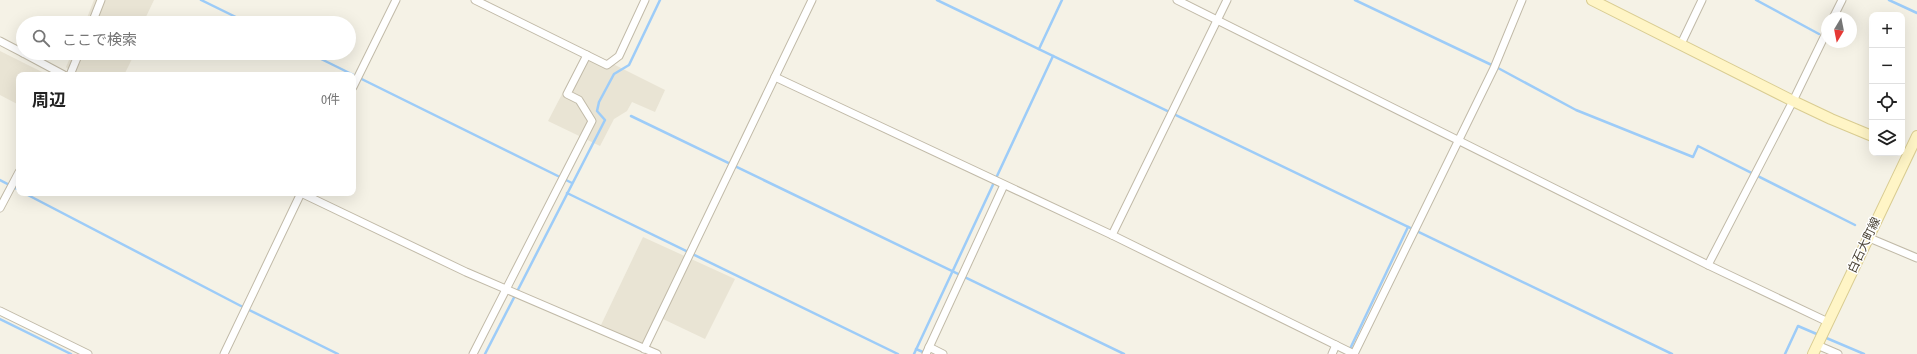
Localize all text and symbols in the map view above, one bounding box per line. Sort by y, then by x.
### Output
north arrow [1821,12,1857,48]
map controls [1869,12,1905,156]
button: + [1869,12,1905,48]
search box [16,16,356,60]
icon: search [30,27,52,49]
text: ここで検索 [62,31,137,48]
button: − [1869,48,1905,84]
button: locate [1869,84,1905,120]
text: 周辺 [32,90,66,110]
text: 0件 [321,92,340,107]
button: layers [1869,120,1905,156]
street label: 白石大町線 [1845,215,1883,275]

